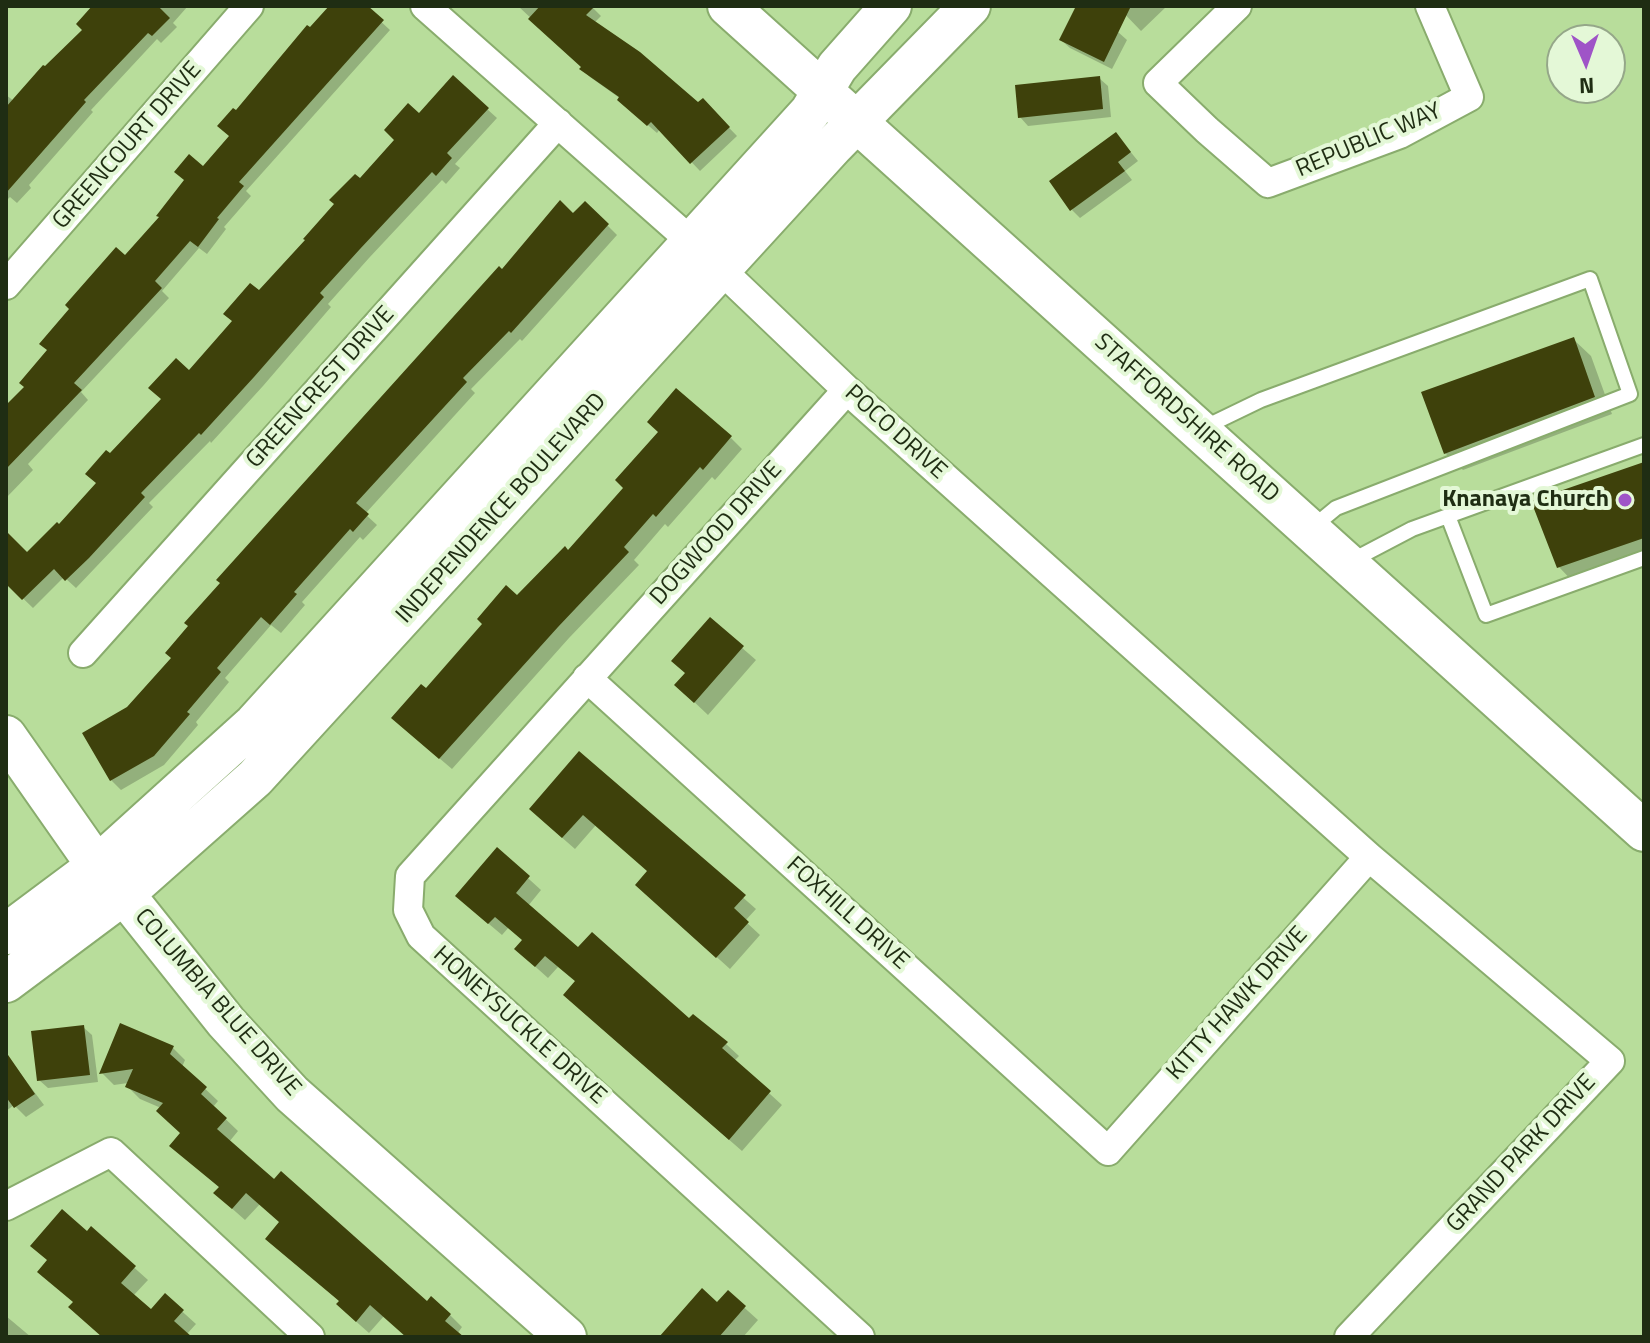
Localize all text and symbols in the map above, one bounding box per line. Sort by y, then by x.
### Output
north arrow [1546,24,1626,104]
street label: GREENCOURT DRIVE [47,56,209,236]
text: N [1579,69,1595,103]
street label: REPUBLIC WAY [1292,97,1446,185]
street label: GREENCREST DRIVE [241,301,401,475]
street label: STAFFORDSHIRE ROAD [1088,329,1284,509]
street label: POCO DRIVE [838,380,952,486]
street label: INDEPENDENCE BOULEVARD [391,388,613,630]
street label: DOGWOOD DRIVE [645,456,789,612]
place label: Knanaya Church [1442,486,1609,514]
marker: Knanaya Church [1616,491,1634,509]
street label: FOXHILL DRIVE [780,851,914,977]
street label: COLUMBIA BLUE DRIVE [128,903,306,1103]
street label: KITTY HAWK DRIVE [1162,921,1314,1087]
street label: HONEYSUCKLE DRIVE [427,941,611,1111]
street label: GRAND PARK DRIVE [1441,1069,1603,1239]

